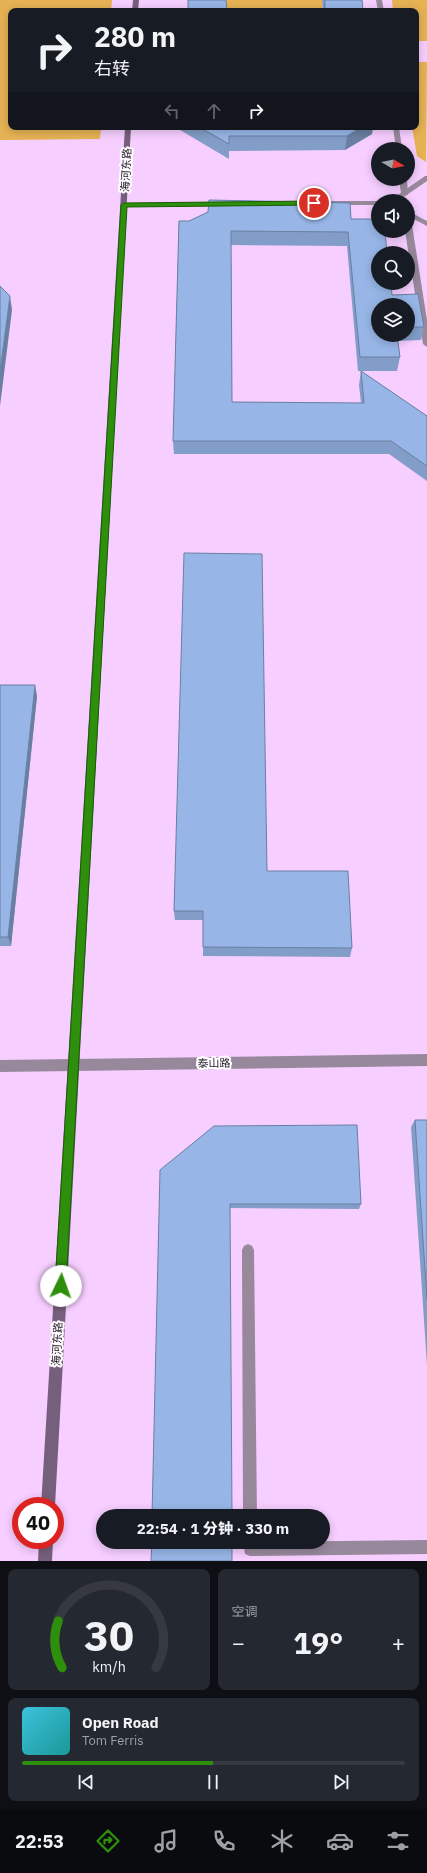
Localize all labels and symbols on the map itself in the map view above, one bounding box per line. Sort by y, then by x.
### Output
north arrow [371,142,415,186]
street label: 海河东路 [118,148,134,192]
pin [297,186,331,220]
street label: 泰山路 [197,1056,231,1070]
position arrow [40,1265,82,1307]
street label: 海河东路 [49,1322,65,1366]
speed limit sign: 40 [12,1497,64,1549]

